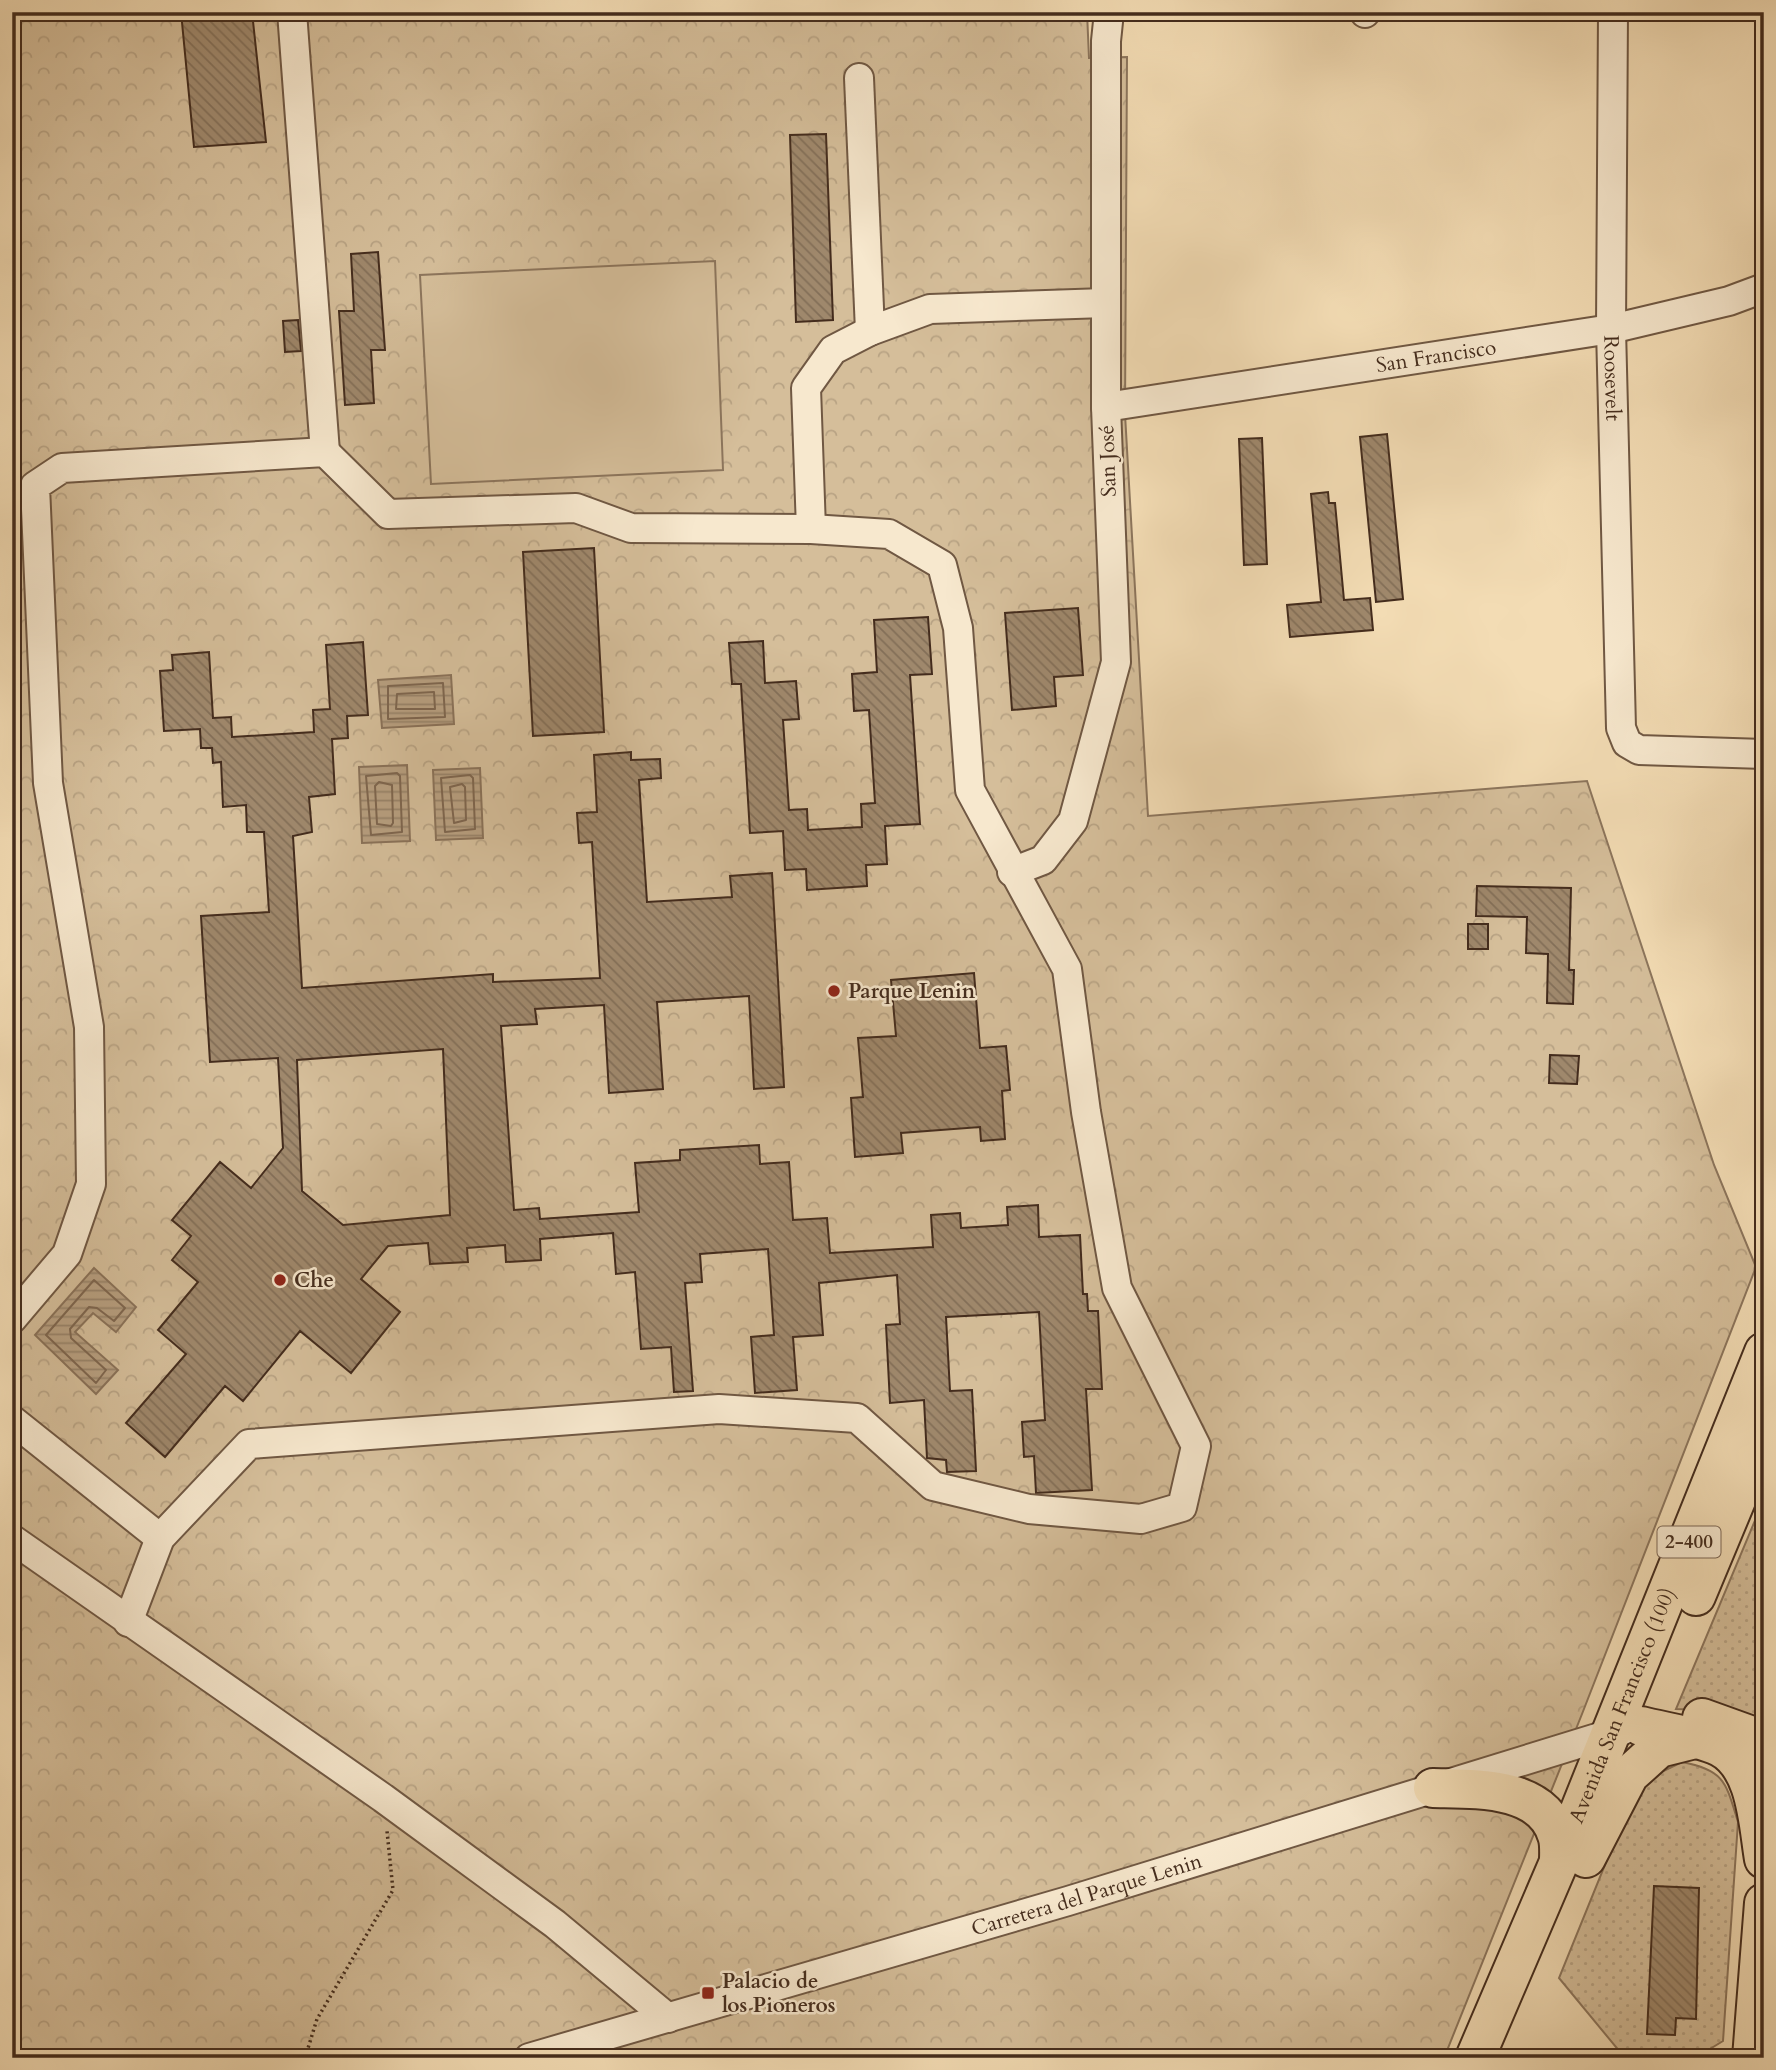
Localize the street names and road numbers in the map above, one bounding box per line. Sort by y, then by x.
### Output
street label: San Francisco [1374,332,1498,380]
street label: Roosevelt [1597,335,1628,422]
street label: San José [1092,424,1124,498]
road number: 2-400 [1658,1526,1720,1558]
street label: Avenida San Francisco (100) [1562,1583,1682,1827]
street label: Carretera del Parque Lenin [968,1846,1206,1943]

